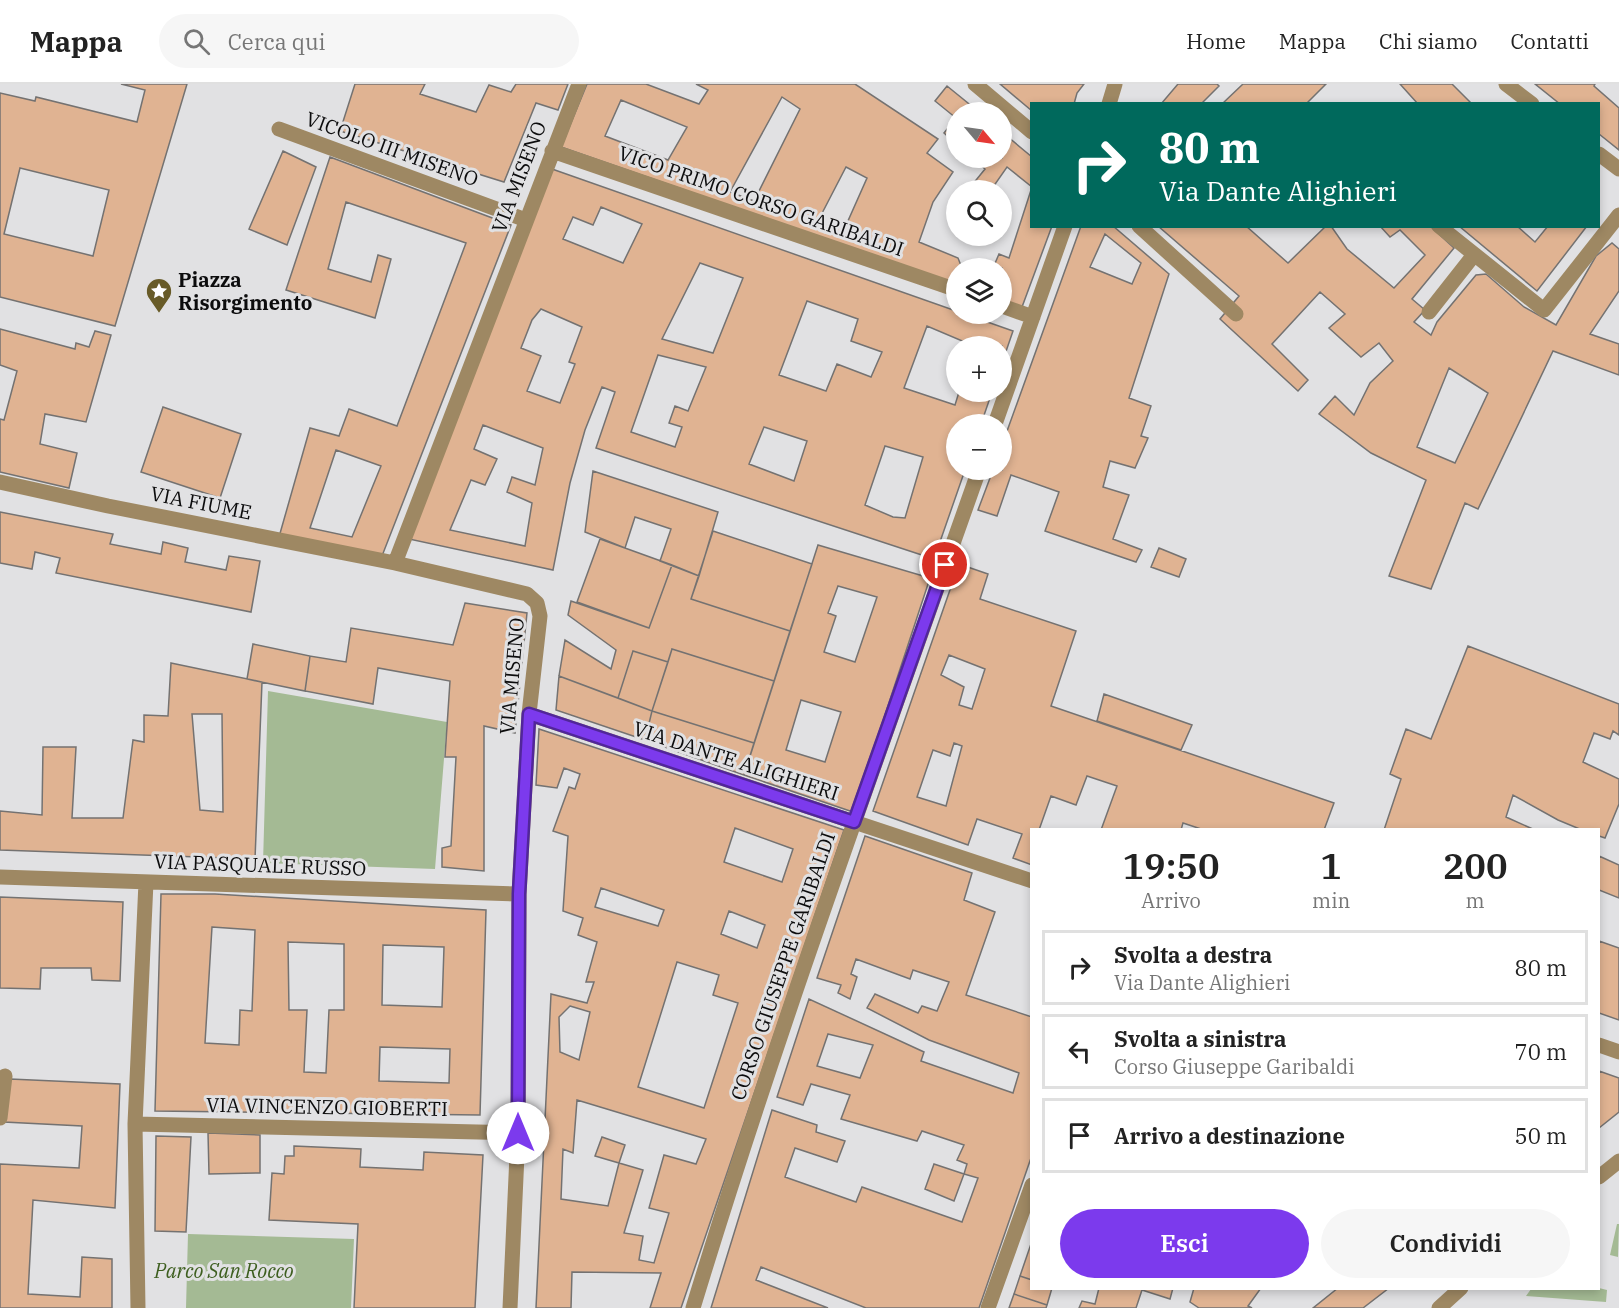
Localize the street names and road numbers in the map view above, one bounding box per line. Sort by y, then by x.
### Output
street label: VICOLO III MISENO [302,105,482,192]
street label: VIA MISENO [485,117,552,236]
street label: VICO PRIMO CORSO GARIBALDI [615,139,908,262]
street label: VIA FIUME [148,479,254,526]
street label: VIA MISENO [493,616,530,736]
street label: VIA DANTE ALIGHIERI [630,715,842,807]
street label: CORSO GIUSEPPE GARIBALDI [724,828,841,1104]
street label: VIA PASQUALE RUSSO [153,847,367,882]
street label: VIA VINCENZO GIOBERTI [206,1091,448,1122]

